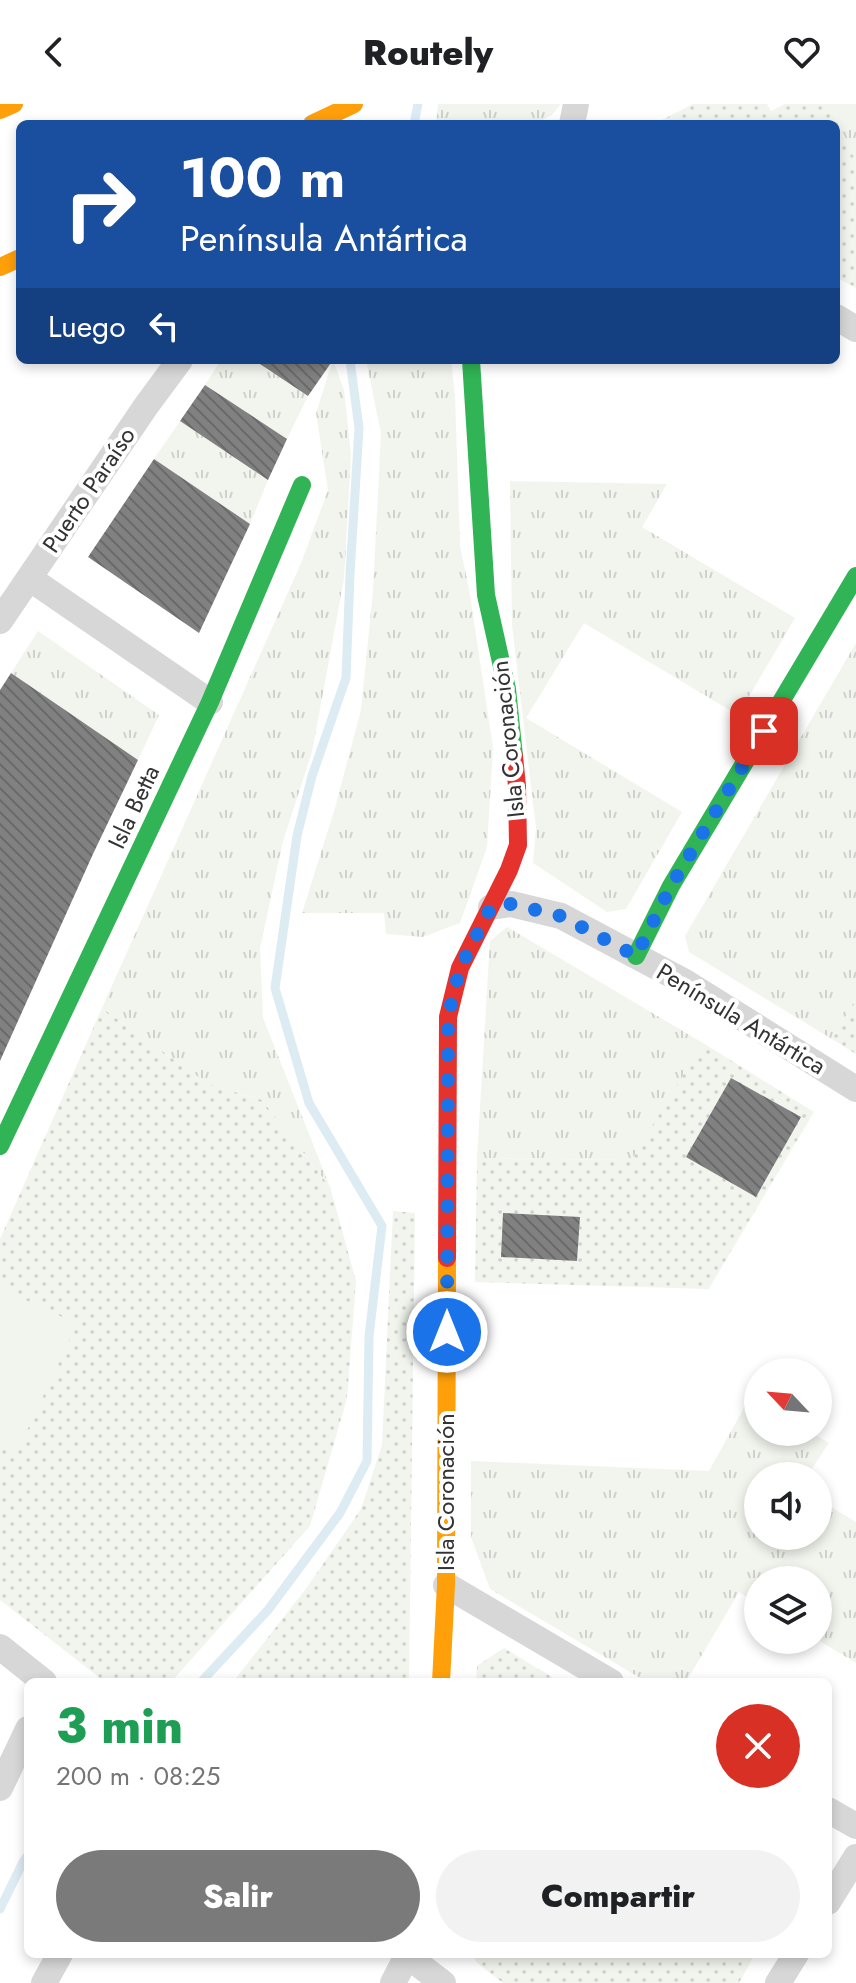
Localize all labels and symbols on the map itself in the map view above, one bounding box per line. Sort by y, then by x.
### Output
street label: Puerto Paraíso [34,420,144,559]
street label: Isla Coronación [482,659,533,819]
pin [730,697,798,765]
street label: Isla Betta [99,759,168,854]
street label: Península Antártica [650,954,832,1083]
position arrow [405,1290,489,1374]
north arrow [744,1358,832,1446]
street label: Isla Coronación [428,1413,463,1571]

